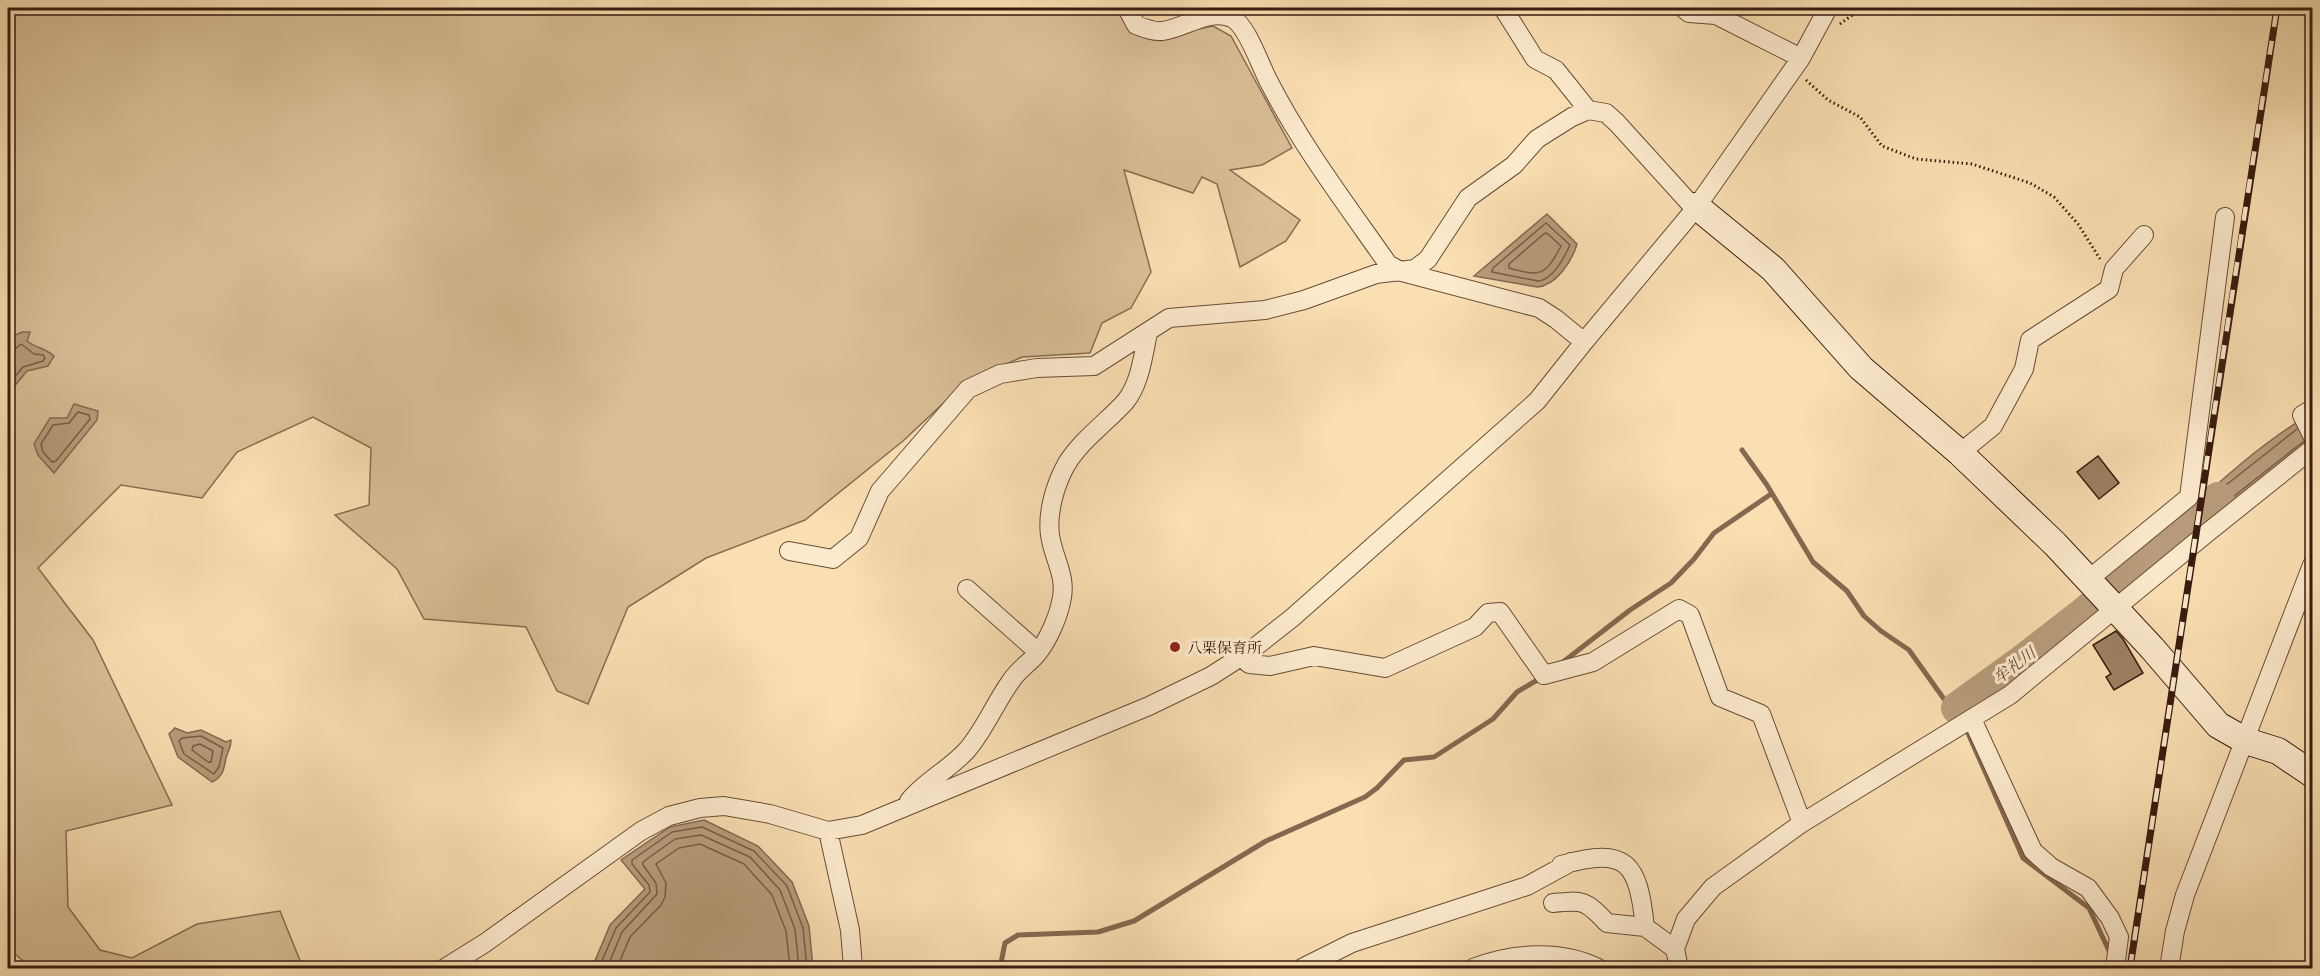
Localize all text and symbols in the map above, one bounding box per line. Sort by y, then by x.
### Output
place label: 八栗保育所 [1187,638,1262,657]
marker: 八栗保育所 [1168,640,1182,654]
water label: 牟礼川 [1989,641,2041,687]

